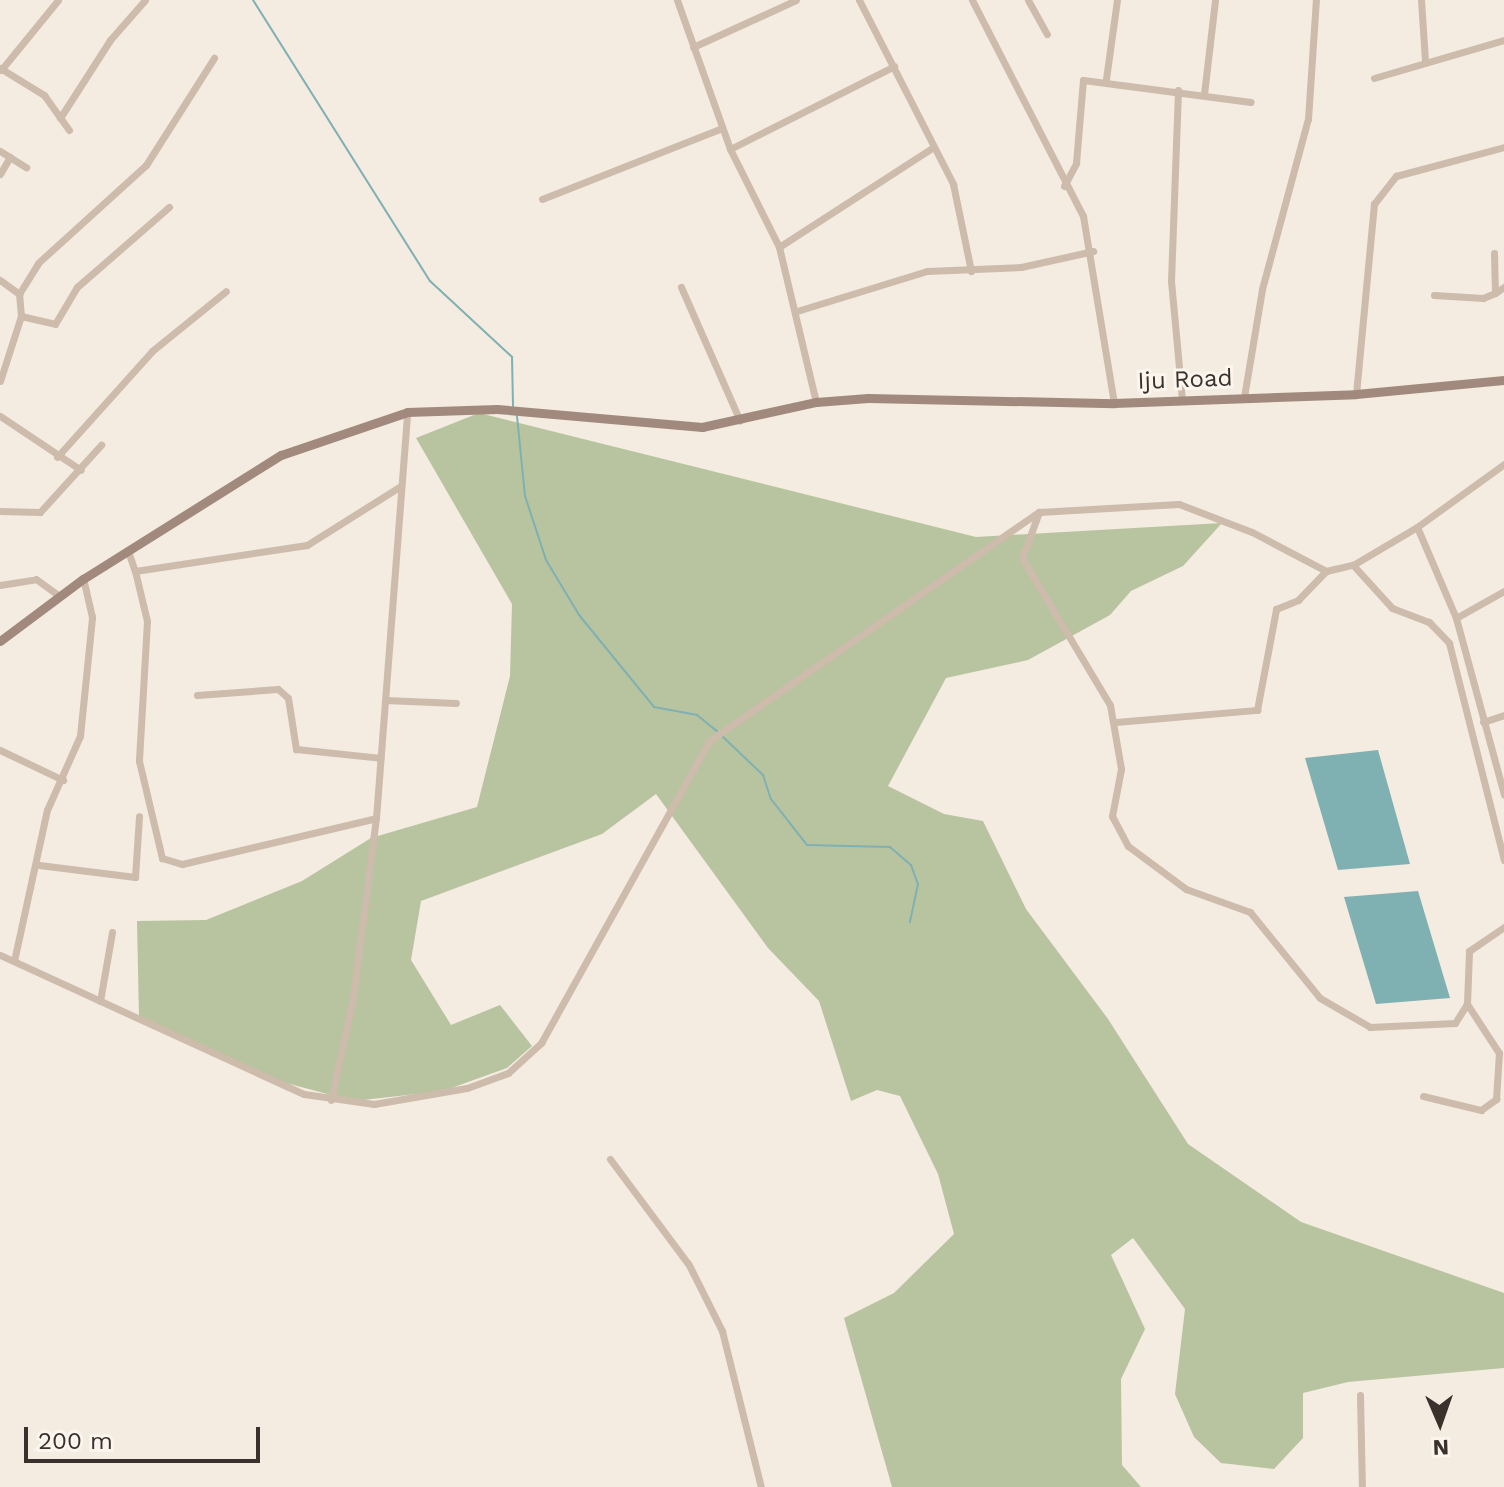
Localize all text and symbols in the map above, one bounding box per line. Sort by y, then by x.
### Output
street label: Iju Road [1137,364,1233,396]
north arrow [1400,1383,1480,1463]
scale bar [28,1411,264,1461]
text: 200 m [38,1427,113,1455]
text: N [1432,1435,1449,1460]

